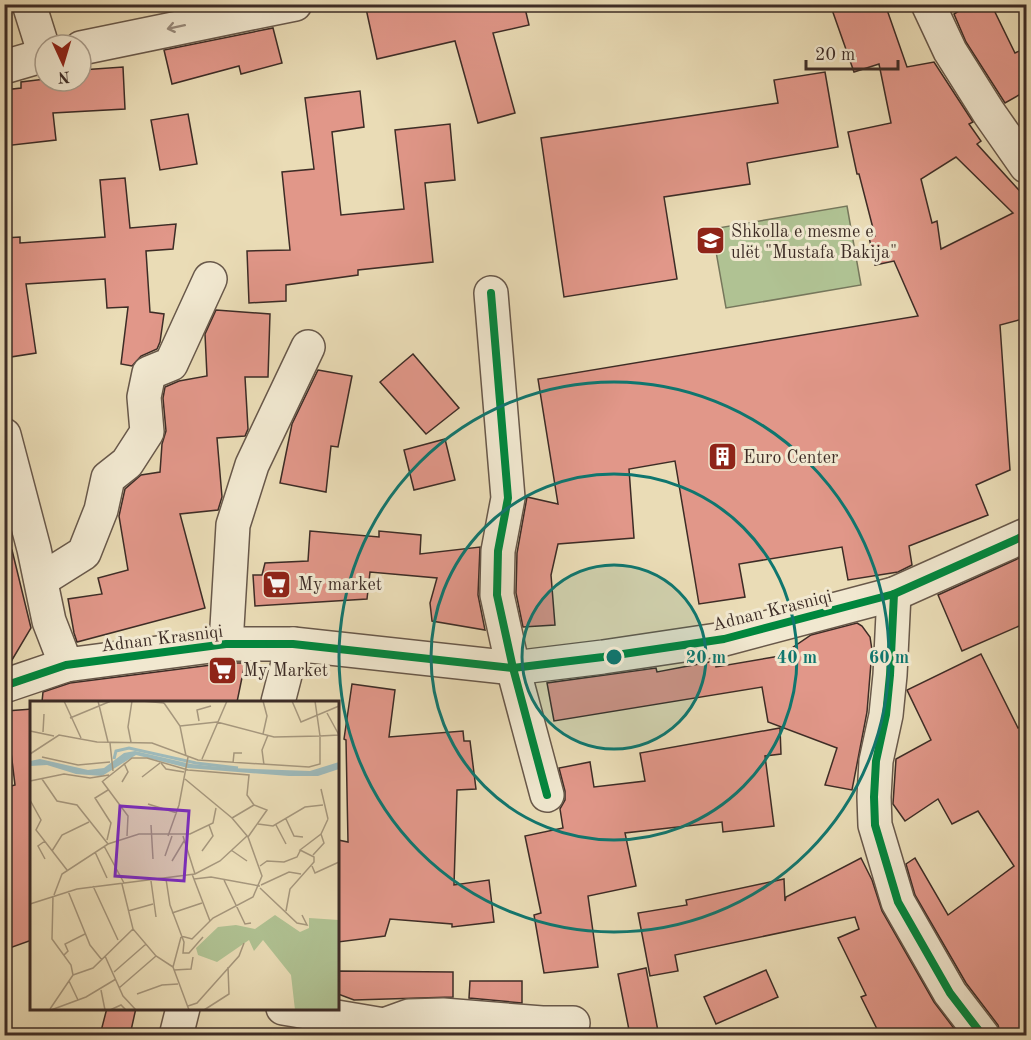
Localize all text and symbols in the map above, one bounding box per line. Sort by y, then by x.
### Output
one-way arrow [167,22,186,34]
north arrow [33,33,93,93]
scale bar [806,33,898,71]
text: 20 m [815,46,855,64]
text: N [56,68,71,84]
place label: Shkolla e mesme e ulët "Mustafa Bakija" [731,223,897,262]
school or university icon: Shkolla e mesme e ulët "Mustafa Bakija" [694,225,726,257]
building icon: Euro Center [706,441,738,473]
place label: Euro Center [743,449,839,467]
supermarket icon: My market [261,568,293,600]
place label: My market [298,576,382,594]
street label: Adnan Krasniqi [711,587,834,635]
street label: Adnan Krasniqi [100,623,224,655]
centre of rings [604,647,624,667]
text: 20 m [686,649,726,667]
text: 40 m [777,649,817,667]
text: 60 m [869,649,909,667]
supermarket icon: My Market [206,654,238,686]
place label: My Market [243,662,328,680]
inset map [30,701,339,1010]

